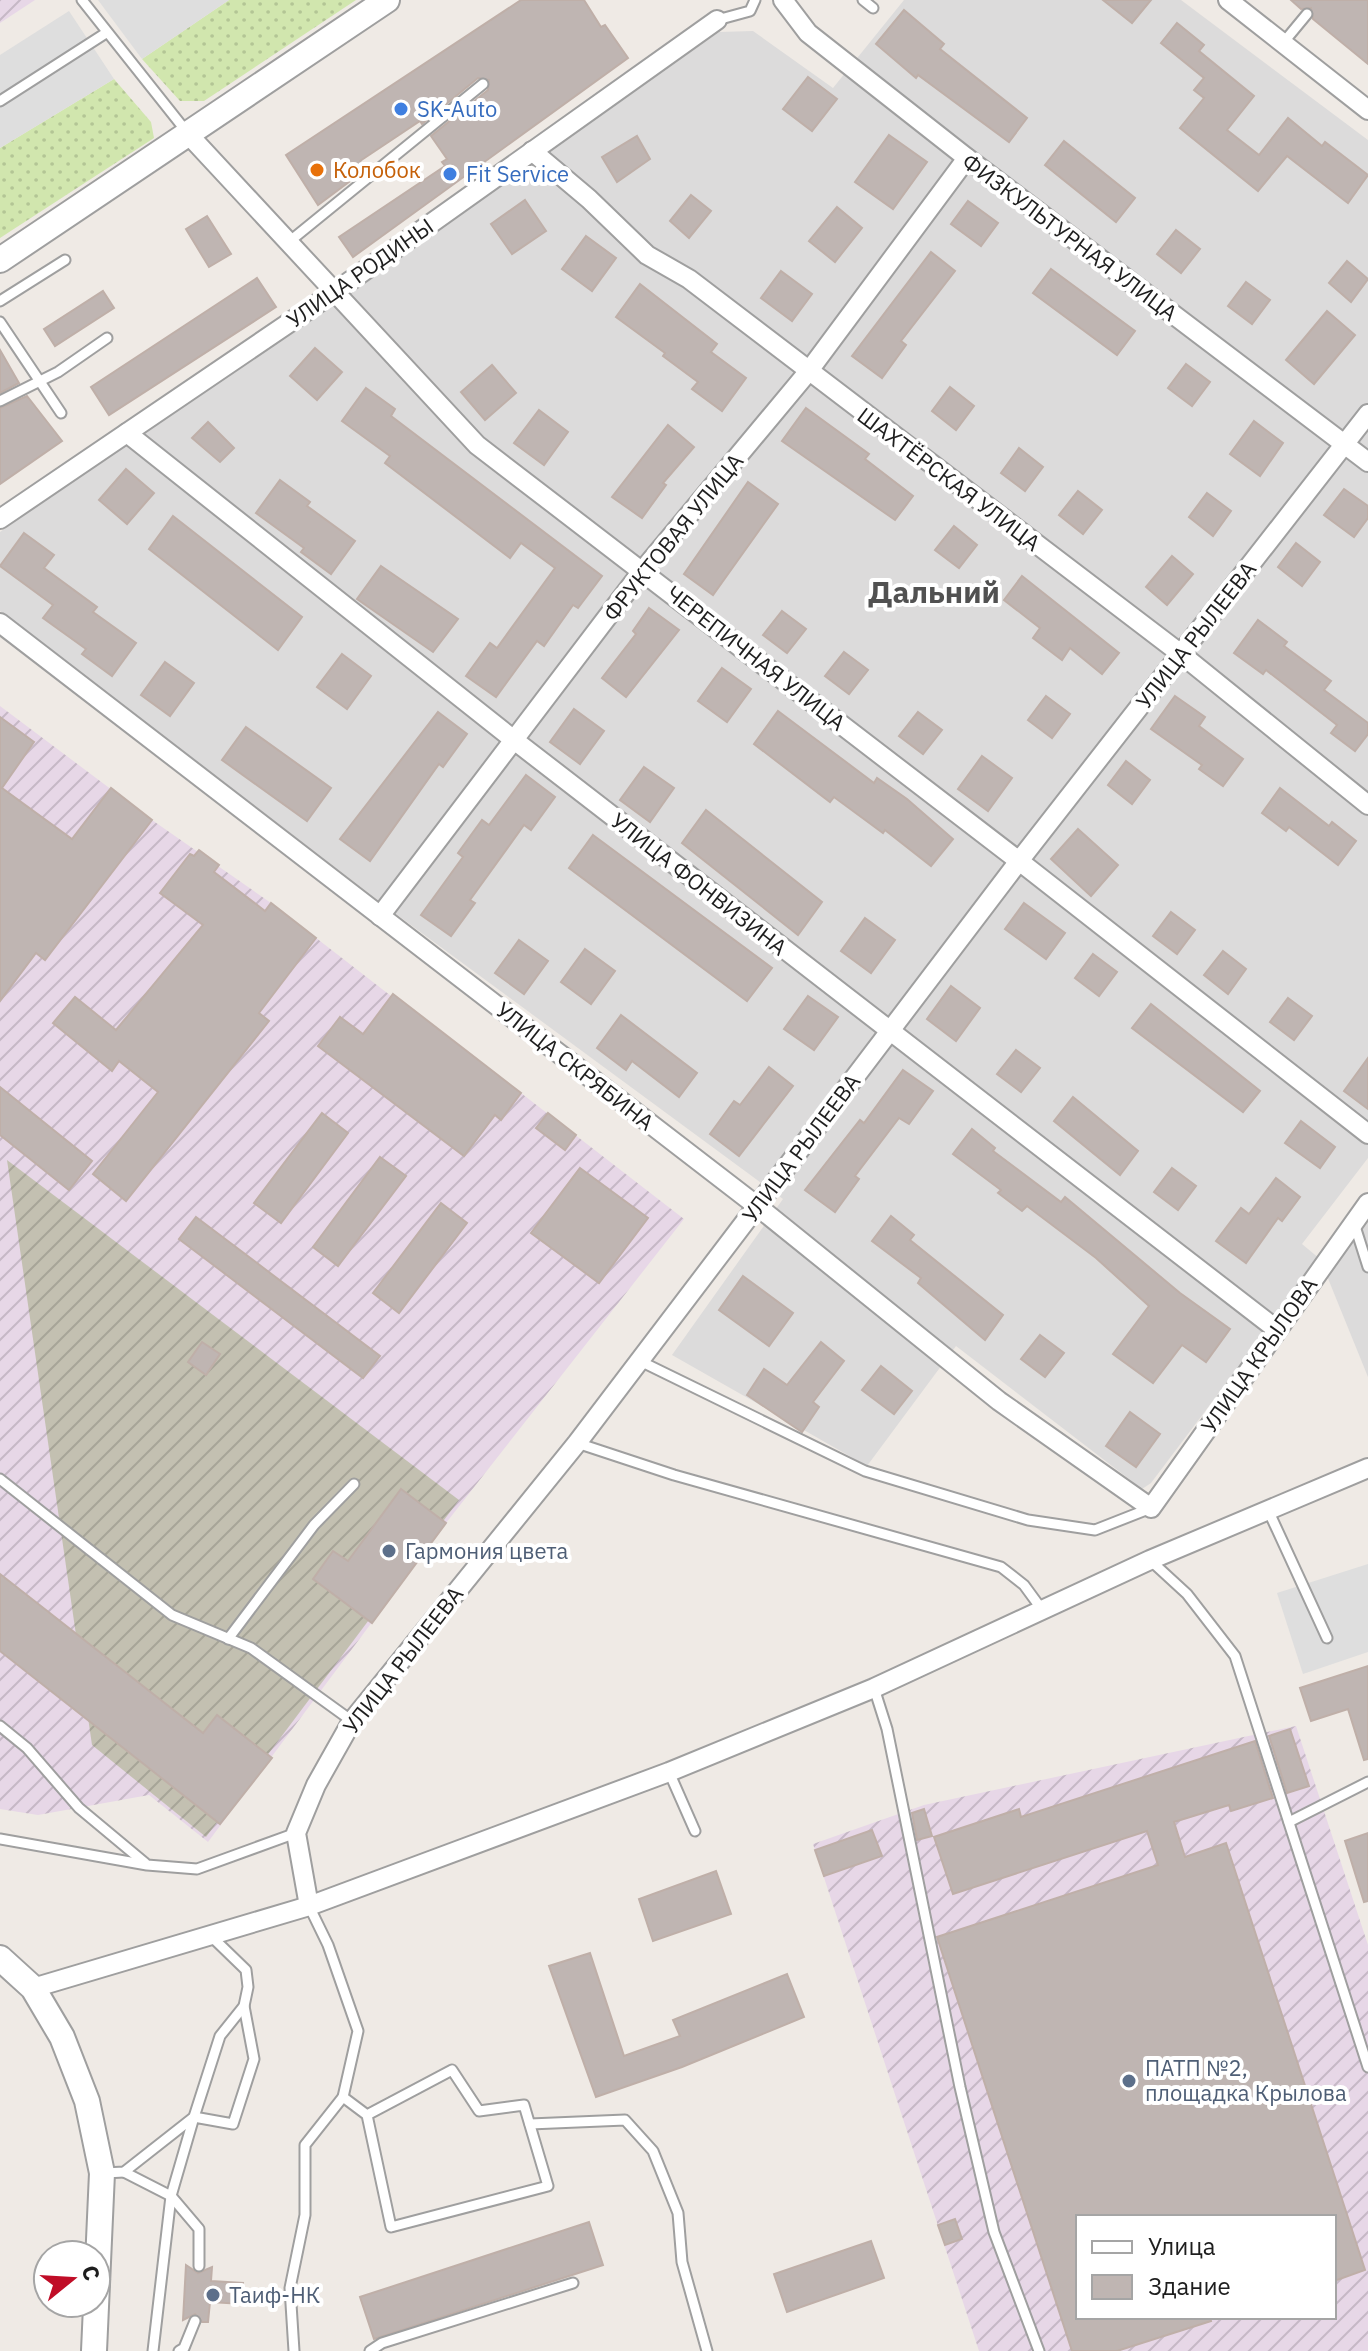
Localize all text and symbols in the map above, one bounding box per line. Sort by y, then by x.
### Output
place label: SK-Auto [417,94,497,123]
marker: SK-Auto [392,100,410,118]
street label: ФИЗКУЛЬТУРНАЯ УЛИЦА [957,146,1184,327]
place label: Колобок [333,155,421,184]
place label: Fit Service [466,159,569,188]
marker: Колобок [308,161,326,179]
marker: Fit Service [441,165,459,183]
street label: УЛИЦА РОДИНЫ [281,211,439,334]
street label: ШАХТЁРСКАЯ УЛИЦА [852,400,1047,557]
street label: ФРУКТОВАЯ УЛИЦА [596,447,749,626]
street label: УЛИЦА РЫЛЕЕВА [1129,555,1262,714]
district label: Дальний [868,572,1000,611]
street label: ЧЕРЕПИЧНАЯ УЛИЦА [661,579,852,737]
street label: УЛИЦА ФОНВИЗИНА [605,806,793,961]
street label: УЛИЦА СКРЯБИНА [490,995,660,1136]
street label: УЛИЦА РЫЛЕЕВА [735,1067,866,1228]
street label: УЛИЦА КРЫЛОВА [1194,1271,1323,1438]
place label: Гармония цвета [405,1536,568,1565]
marker: Гармония цвета [380,1542,398,1560]
street label: УЛИЦА РЫЛЕЕВА [336,1580,469,1739]
place label: ПАТП №2, площадка Крылова [1145,2053,1347,2107]
marker: ПАТП №2, площадка Крылова [1120,2072,1138,2090]
legend [1076,2215,1336,2319]
text: Улица [1148,2230,1216,2262]
north arrow [32,2239,112,2319]
text: С [75,2261,108,2284]
text: Здание [1148,2270,1231,2302]
place label: Таиф-НК [229,2280,320,2309]
marker: Таиф-НК [204,2286,222,2304]

